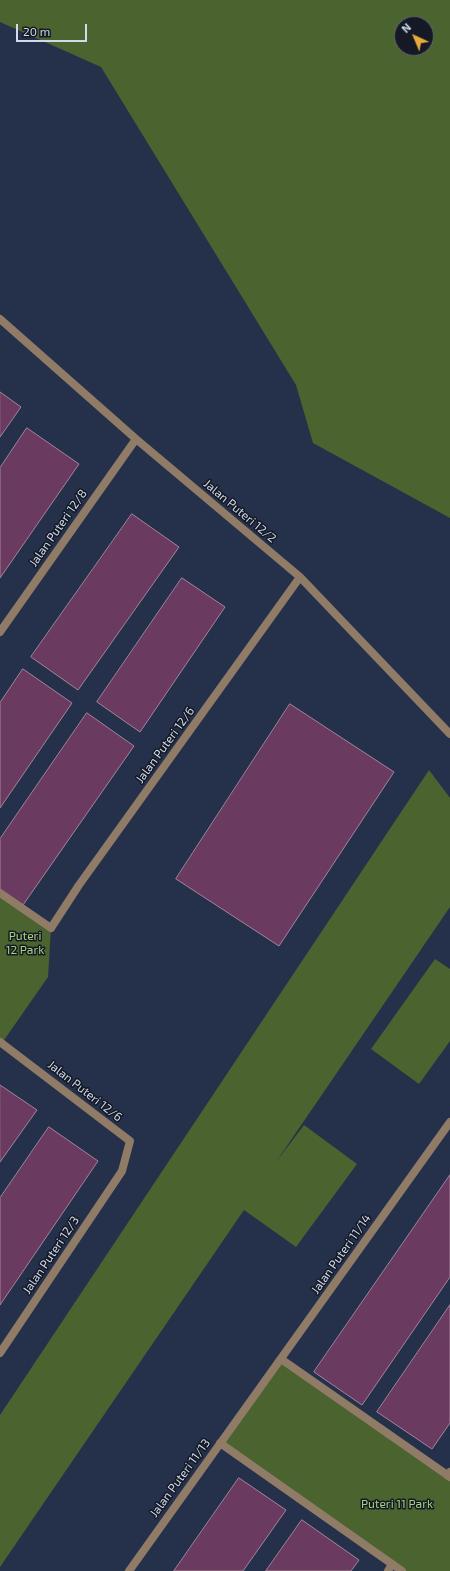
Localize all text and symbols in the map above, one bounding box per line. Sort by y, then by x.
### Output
scale bar [18,16,89,42]
north arrow [394,16,434,56]
text: N [399,20,413,35]
text: 20 m [23,24,50,38]
street label: Jalan Puteri 12/2 [201,476,279,546]
street label: Jalan Puteri 12/8 [26,487,90,569]
street label: Jalan Puteri 12/6 [133,704,197,786]
park label: Puteri 12 Park [6,929,44,957]
street label: Jalan Puteri 12/6 [45,1057,125,1125]
street label: Jalan Puteri 11/14 [308,1211,374,1297]
street label: Jalan Puteri 12/3 [20,1214,82,1296]
street label: Jalan Puteri 11/13 [147,1436,213,1520]
park label: Puteri 11 Park [361,1497,433,1511]

